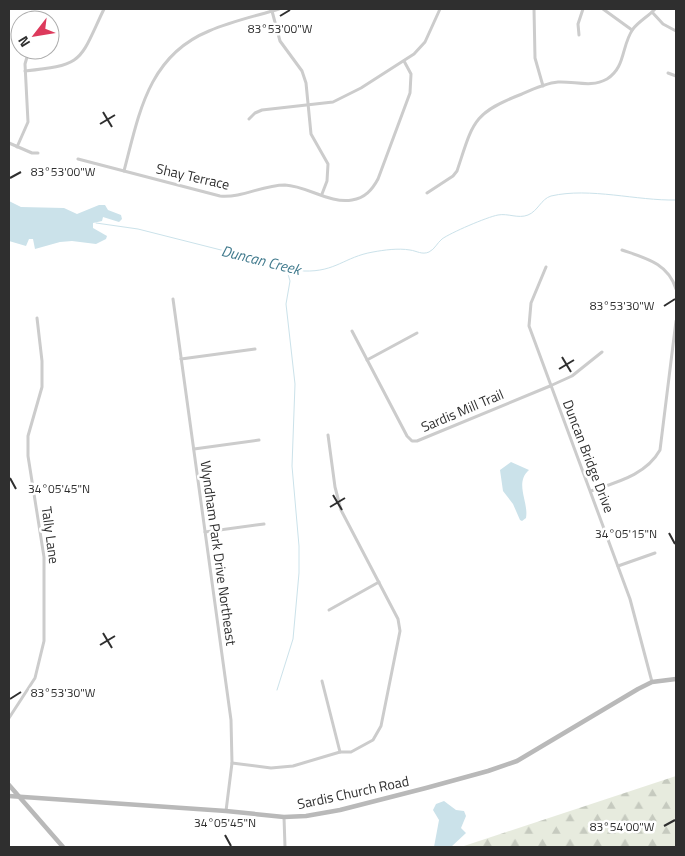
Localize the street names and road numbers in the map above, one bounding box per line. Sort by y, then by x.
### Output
street label: Shay Terrace [154,157,232,195]
street label: Sardis Mill Trail [417,383,507,437]
street label: Duncan Bridge Drive [558,396,620,516]
street label: Wyndham Park Drive Northeast [196,459,242,647]
street label: Tally Lane [37,505,65,565]
street label: Sardis Church Road [295,770,411,814]

